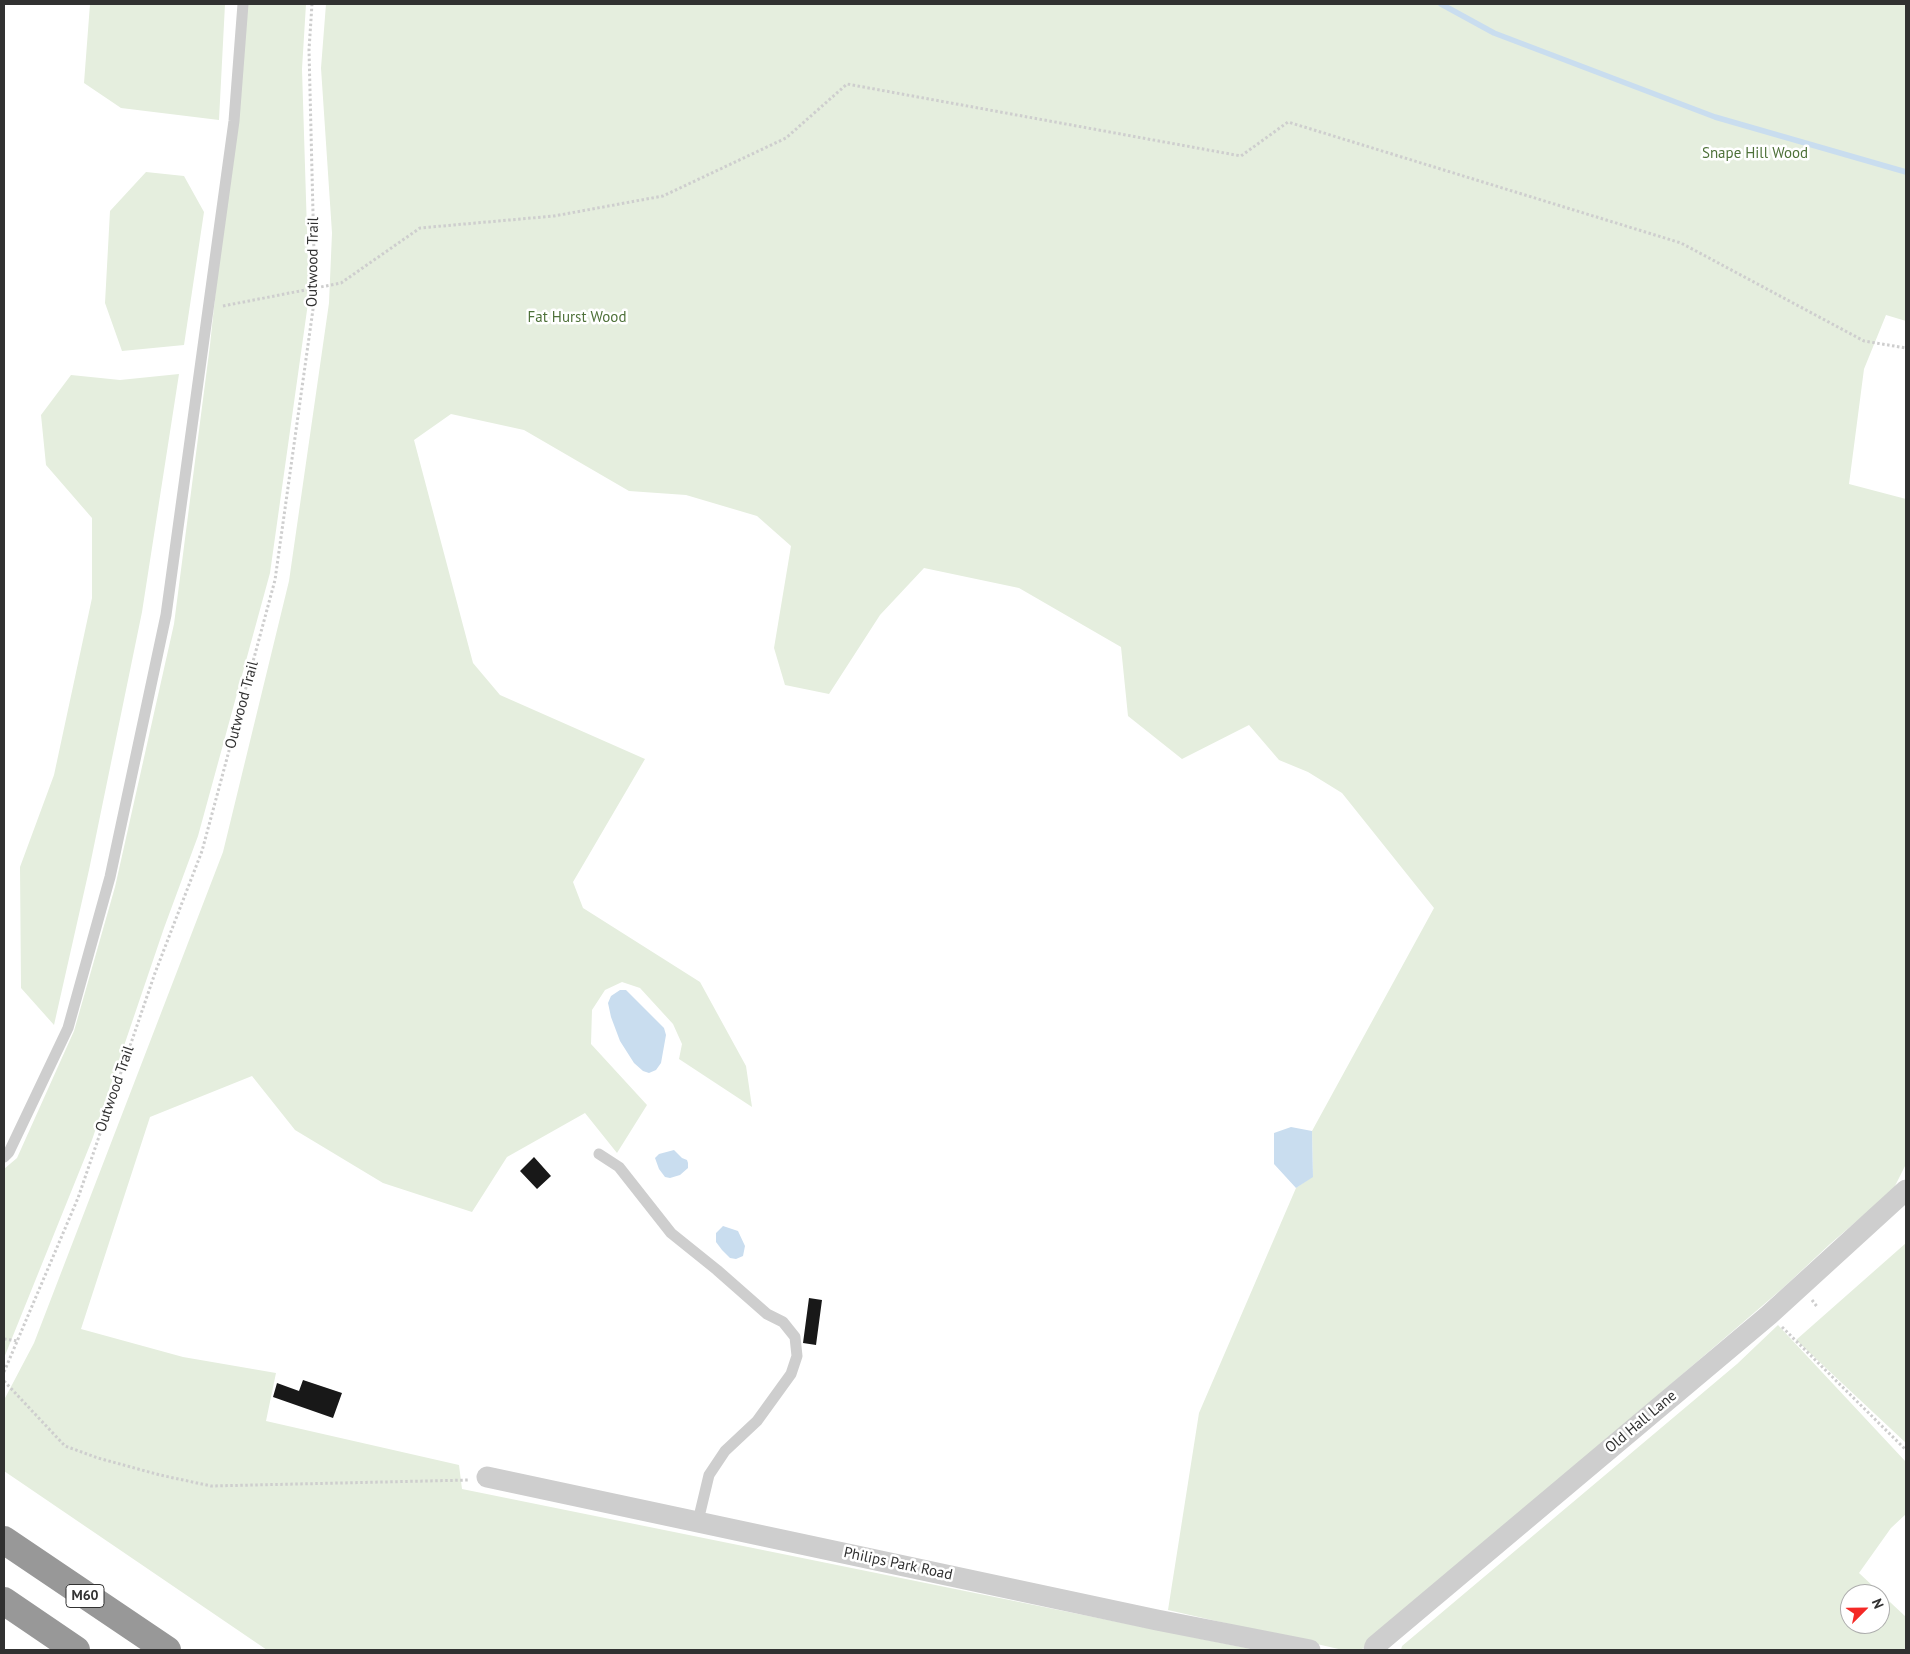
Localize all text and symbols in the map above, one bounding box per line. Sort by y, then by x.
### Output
park label: Snape Hill Wood [1702,145,1808,163]
street label: Outwood Trail [303,217,323,307]
park label: Fat Hurst Wood [528,309,626,327]
street label: Outwood Trail [222,659,262,751]
street label: Outwood Trail [92,1043,138,1135]
street label: Old Hall Lane [1602,1387,1680,1457]
street label: Philips Park Road [842,1544,954,1584]
road number: M60 [66,1584,104,1608]
north arrow [1840,1584,1890,1634]
text: N [1868,1596,1888,1611]

